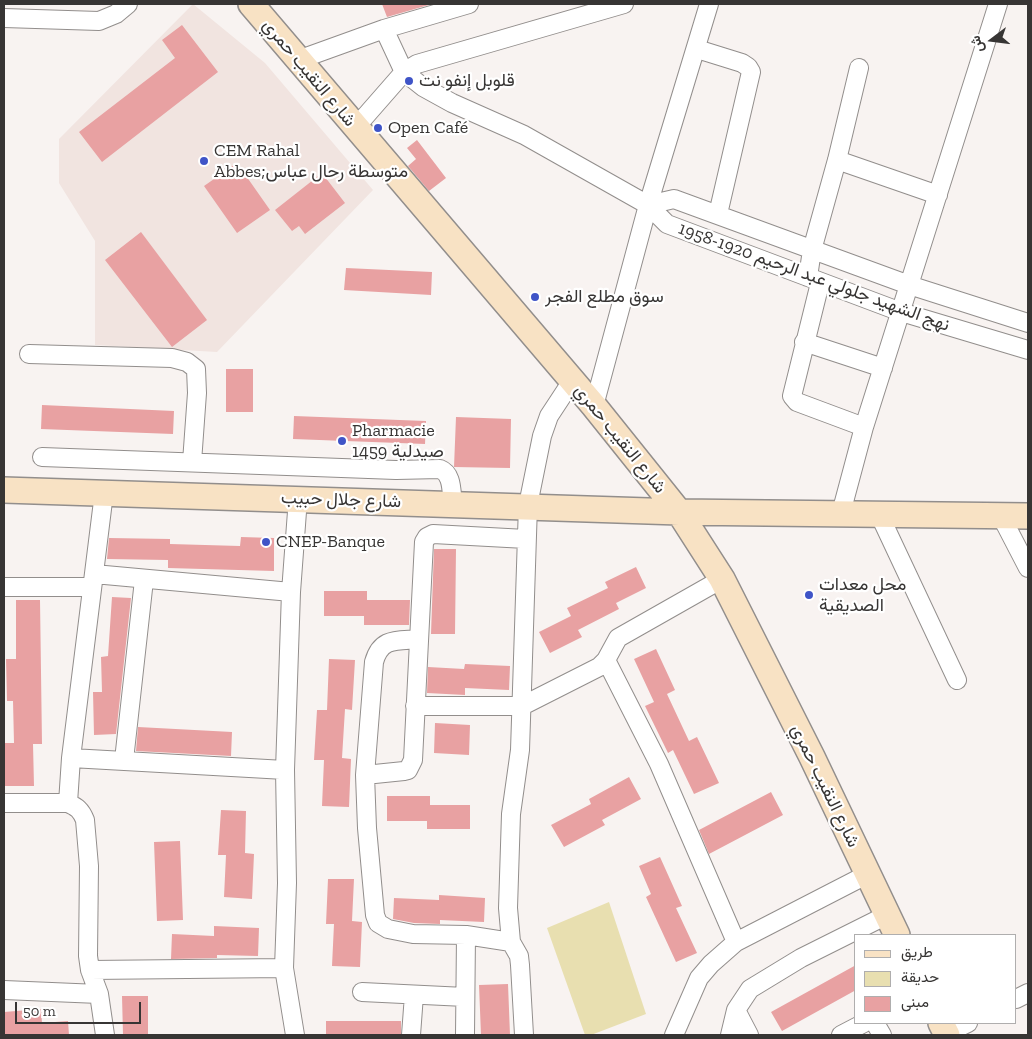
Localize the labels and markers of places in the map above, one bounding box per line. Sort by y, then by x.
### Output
place label: قلوبل إنفو نت [419,70,515,92]
marker: قلوبل إنفو نت [403,75,415,87]
place label: Open Café [388,117,468,139]
marker: Open Café [372,122,384,134]
place label: CEM Rahal Abbes;متوسطة رحال عباس [214,140,408,182]
marker: CEM Rahal Abbes;متوسطة رحال عباس [198,155,210,167]
place label: سوق مطلع الفجر [545,286,664,308]
marker: سوق مطلع الفجر [529,291,541,303]
place label: Pharmacie 1459 صيدلية [352,420,444,462]
marker: Pharmacie 1459 صيدلية [336,435,348,447]
place label: CNEP-Banque [276,531,385,553]
marker: CNEP-Banque [260,536,272,548]
place label: محل معدات الصديقية [819,574,906,616]
marker: محل معدات الصديقية [803,589,815,601]

